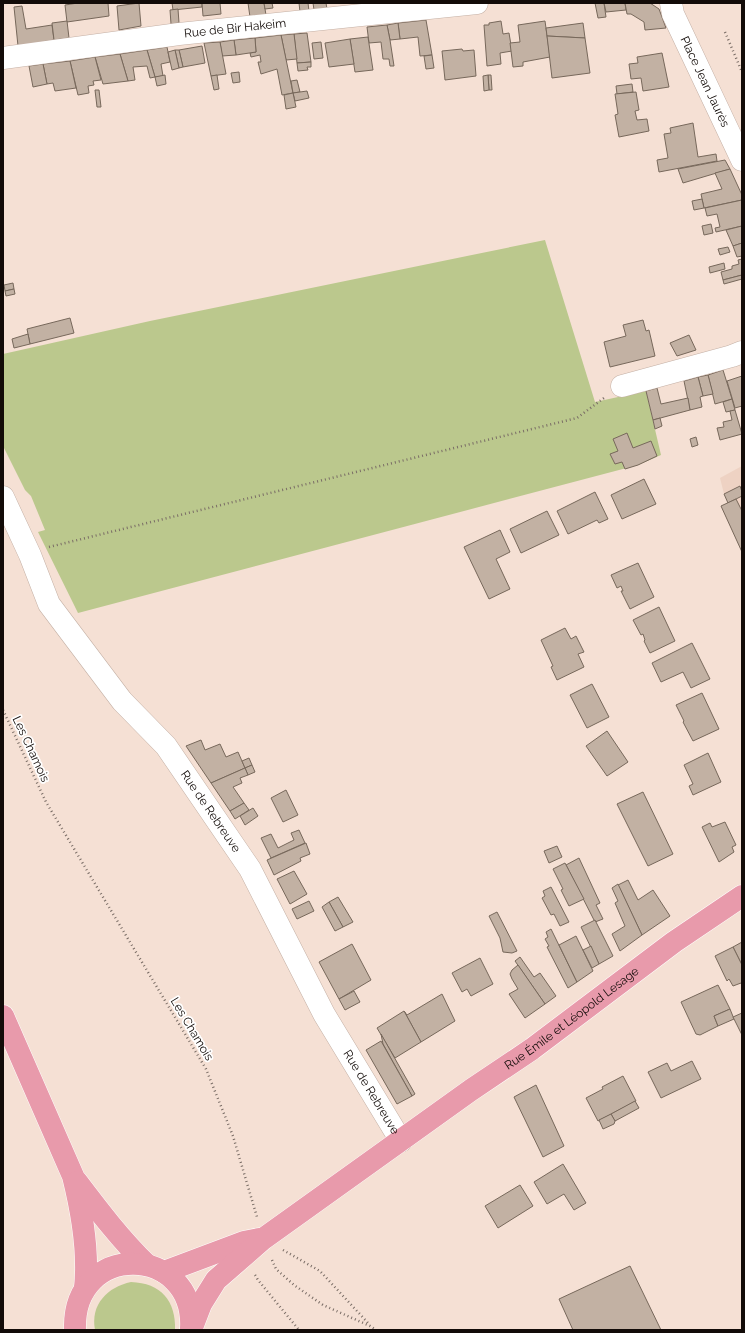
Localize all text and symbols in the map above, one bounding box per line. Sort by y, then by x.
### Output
street label: Rue de Bir Hakeim [183,16,287,40]
street label: Place Jean Jaurès [678,34,733,130]
street label: Les Chamois [10,714,52,784]
street label: Rue de Rebreuve [178,768,244,855]
street label: Rue Émile et Léopold Lesage [502,964,642,1072]
street label: Les Chamois [168,995,216,1063]
street label: Rue de Rebreuve [340,1047,402,1137]

